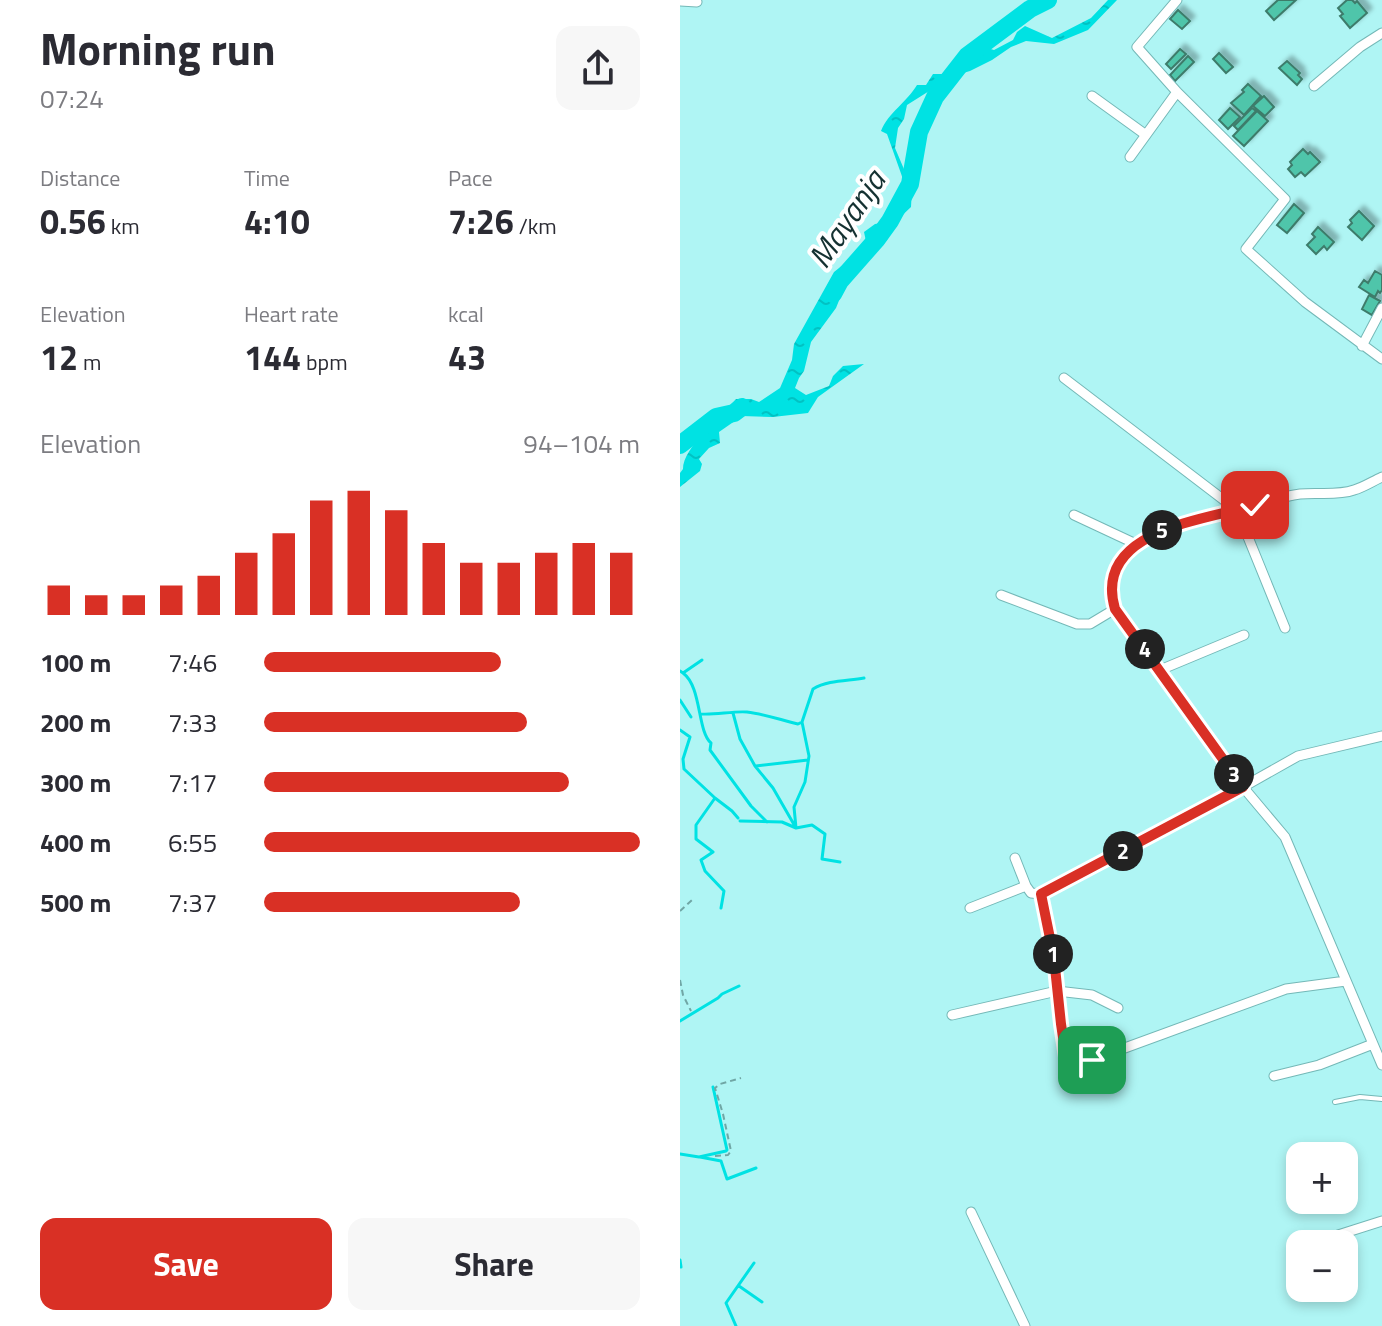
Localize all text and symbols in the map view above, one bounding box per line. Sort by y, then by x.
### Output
text: Morning run [40,15,276,82]
button: share [556,26,640,110]
text: 07:24 [40,79,104,118]
water label: Mayanja [796,158,898,277]
text: Distance [40,161,120,195]
text: Time [244,161,290,195]
text: Pace [448,161,493,195]
text: 0.56 [40,195,106,247]
text: 4:10 [244,195,310,247]
text: 7:26 [448,195,514,247]
text: km [106,209,140,243]
text: /km [514,209,557,243]
text: Elevation [40,297,126,331]
text: Heart rate [244,297,339,331]
text: kcal [448,297,484,331]
text: 12 [40,331,78,383]
text: 144 [244,331,301,383]
text: 43 [448,331,486,383]
text: m [78,345,101,379]
text: bpm [301,345,348,379]
text: Elevation [40,424,141,463]
text: 94–104 m [523,424,640,463]
pin [1221,471,1289,539]
icon: check [1233,483,1277,527]
pin: 5 [1142,510,1182,550]
text: 5 [1156,513,1168,547]
pin: 4 [1125,629,1165,669]
text: 4 [1139,632,1151,666]
text: 100 m [40,643,111,682]
text: 7:46 [168,643,217,682]
text: 200 m [40,703,111,742]
text: 7:33 [168,703,217,742]
pin: 3 [1214,754,1254,794]
text: 3 [1228,757,1240,791]
text: 300 m [40,763,111,802]
text: 7:17 [168,763,217,802]
text: 400 m [40,823,111,862]
text: 6:55 [168,823,217,862]
pin: 2 [1103,831,1143,871]
text: 2 [1117,834,1129,868]
text: 500 m [40,883,111,922]
text: 7:37 [168,883,217,922]
pin: 1 [1033,934,1073,974]
text: 1 [1047,937,1059,971]
pin [1058,1026,1126,1094]
icon: arrive [1070,1038,1114,1082]
map controls [1286,1142,1358,1302]
button: + [1286,1142,1358,1214]
button: Save [40,1218,332,1310]
button: Share [348,1218,640,1310]
button: − [1286,1230,1358,1302]

